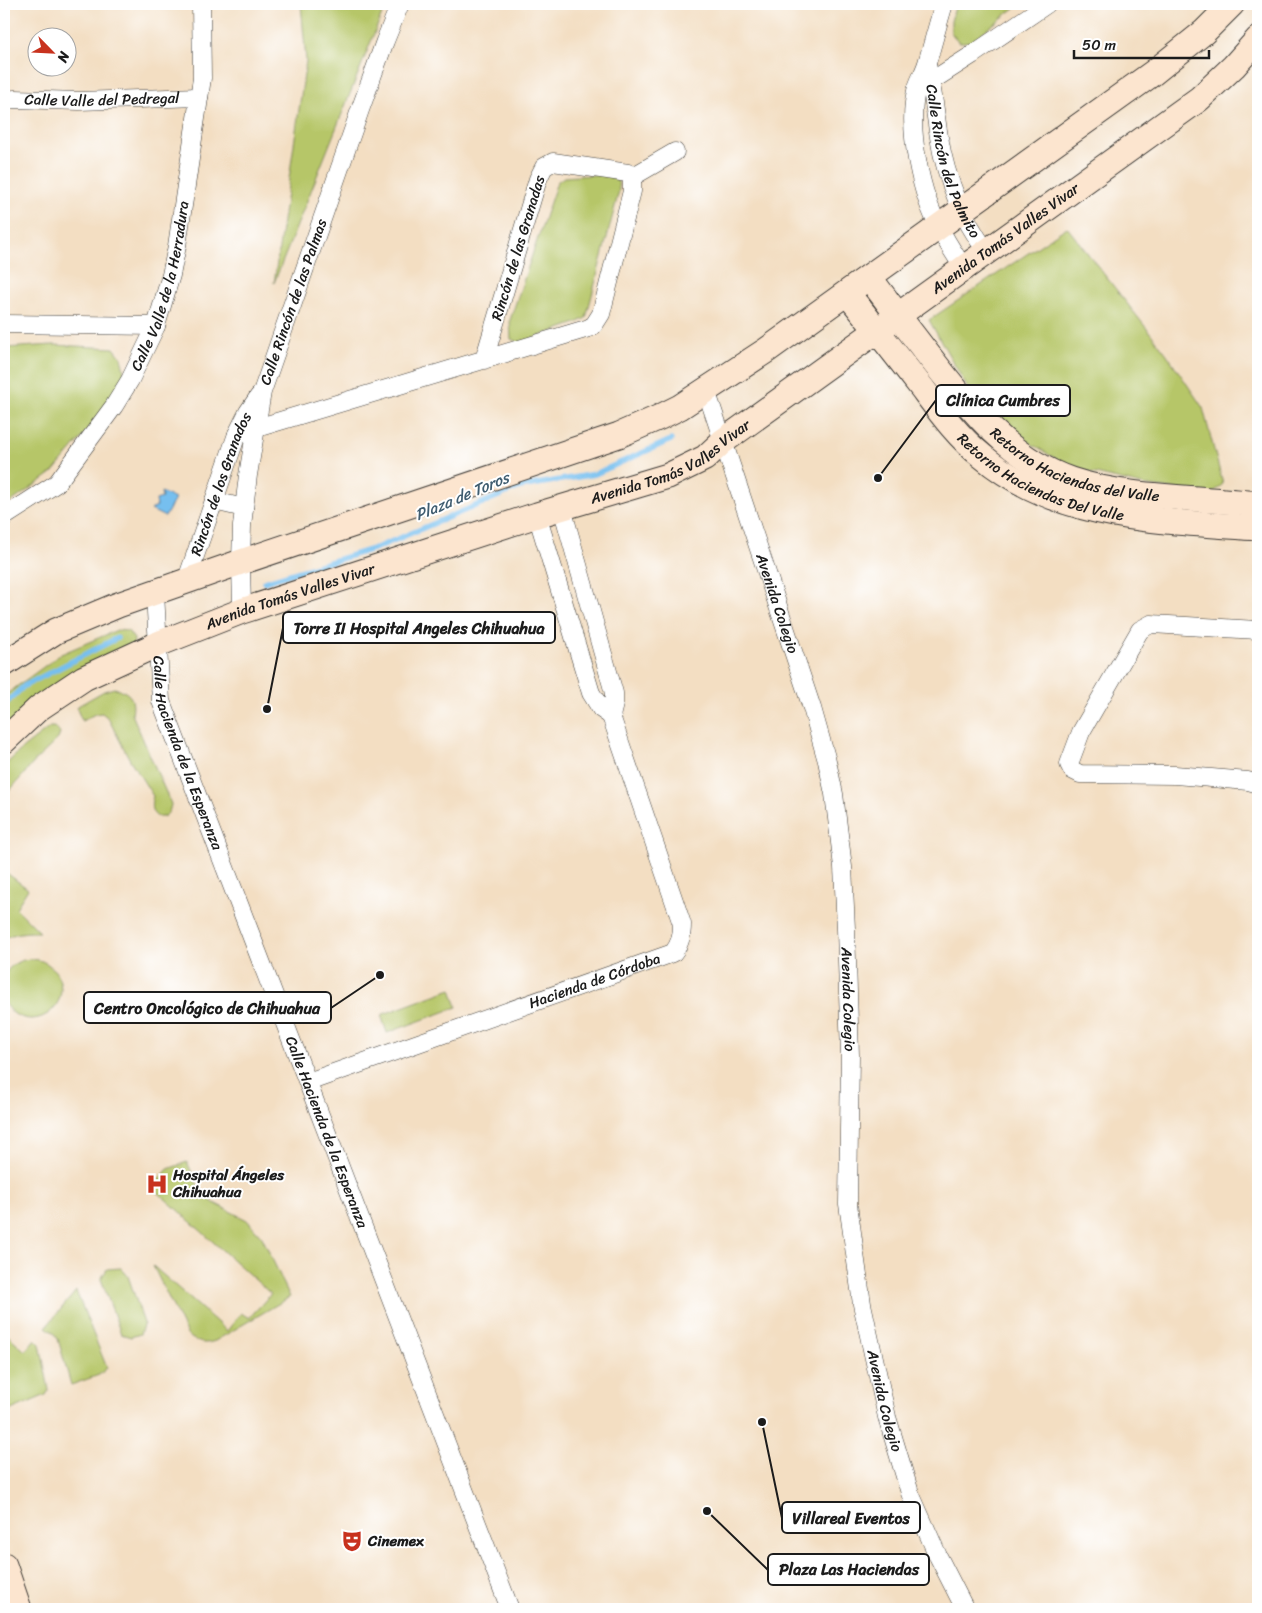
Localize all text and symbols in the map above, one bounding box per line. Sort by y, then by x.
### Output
north arrow [28,28,78,78]
scale bar [1074,28,1210,60]
text: 50 m [1082,32,1117,58]
text: N [50,47,77,67]
street label: Calle Rincón del Palmito [918,82,988,244]
street label: Calle Valle del Pedregal [24,85,181,114]
street label: Rincón de las Granadas [484,172,553,324]
street label: Avenida Tomás Valles Vivar [925,176,1085,301]
street label: Calle Valle de la Herradura [123,199,197,375]
street label: Calle Rincón de las Palmas [252,215,334,389]
callout: Clínica Cumbres [936,385,1070,416]
text: Clínica Cumbres [945,386,1060,415]
street label: Rincón de los Granados [183,408,259,559]
street label: Avenida Tomás Valles Vivar [586,412,757,512]
street label: Retorno Haciendas del Valle [984,421,1161,509]
street label: Retorno Haciendas Del Valle [951,427,1126,529]
water label: Plaza de Toros [410,462,515,529]
street label: Avenida Colegio [748,549,806,657]
street label: Avenida Tomás Valles Vivar [200,555,379,638]
callout: Torre II Hospital Angeles Chihuahua [283,612,555,643]
text: Torre II Hospital Angeles Chihuahua [293,614,546,643]
street label: Calle Hacienda de la Esperanza [146,655,230,854]
street label: Hacienda de Córdoba [525,945,665,1016]
street label: Avenida Colegio [834,946,863,1052]
callout: Centro Oncológico de Chihuahua [84,992,331,1023]
text: Centro Oncológico de Chihuahua [93,994,321,1023]
street label: Calle Hacienda de la Esperanza [278,1032,376,1232]
place label: Hospital Ángeles Chihuahua [172,1162,285,1205]
hospital icon: Hospital Ángeles Chihuahua [144,1171,170,1197]
street label: Avenida Colegio [859,1346,910,1455]
callout: Villareal Eventos [782,1502,920,1533]
text: Villareal Eventos [792,1504,910,1533]
theatre icon: Cinemex [339,1528,365,1554]
place label: Cinemex [367,1528,425,1554]
callout: Plaza Las Haciendas [768,1554,929,1585]
text: Plaza Las Haciendas [779,1555,920,1584]

